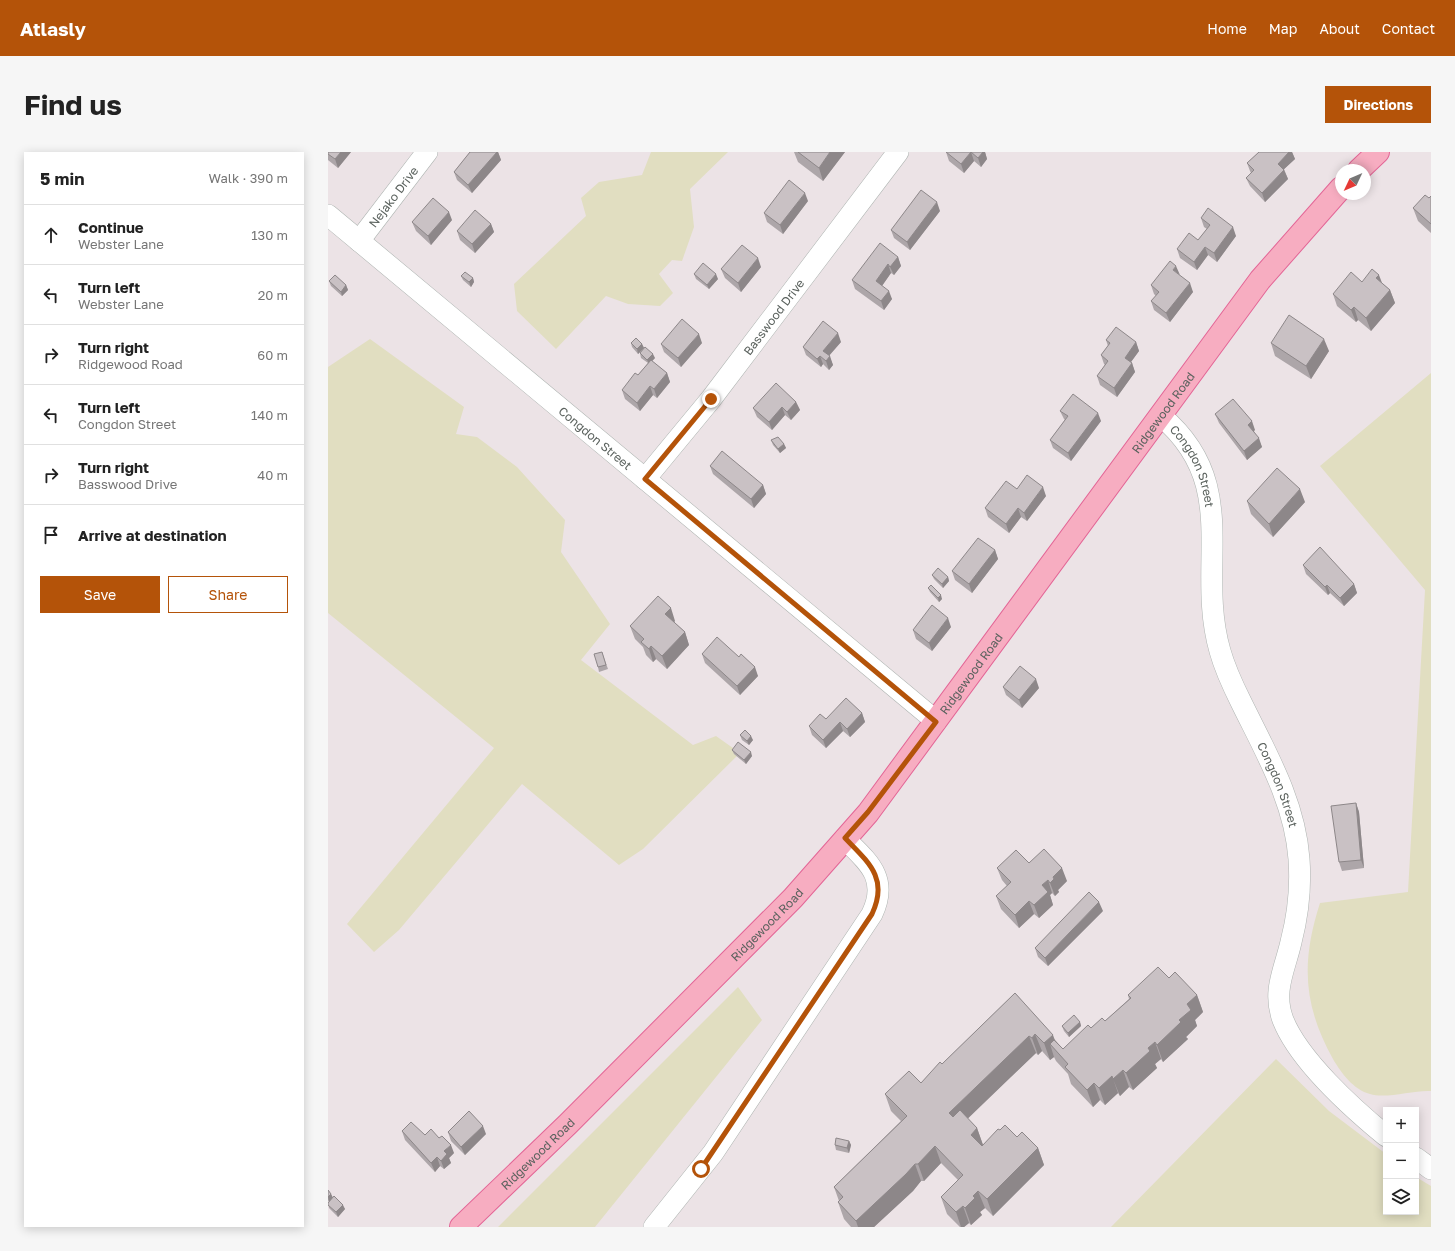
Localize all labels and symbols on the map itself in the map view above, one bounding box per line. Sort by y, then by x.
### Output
street label: Nejako Drive [365,163,421,230]
north arrow [1335,164,1371,200]
street label: Basswood Drive [740,276,807,358]
street label: Ridgewood Road [1128,369,1197,456]
route end [702,390,720,408]
street label: Congdon Street [556,403,635,473]
street label: Congdon Street [1167,421,1218,508]
street label: Ridgewood Road [936,630,1005,717]
street label: Congdon Street [1255,739,1301,829]
street label: Ridgewood Road [727,885,806,964]
street label: Ridgewood Road [497,1115,577,1192]
route start [692,1160,710,1178]

